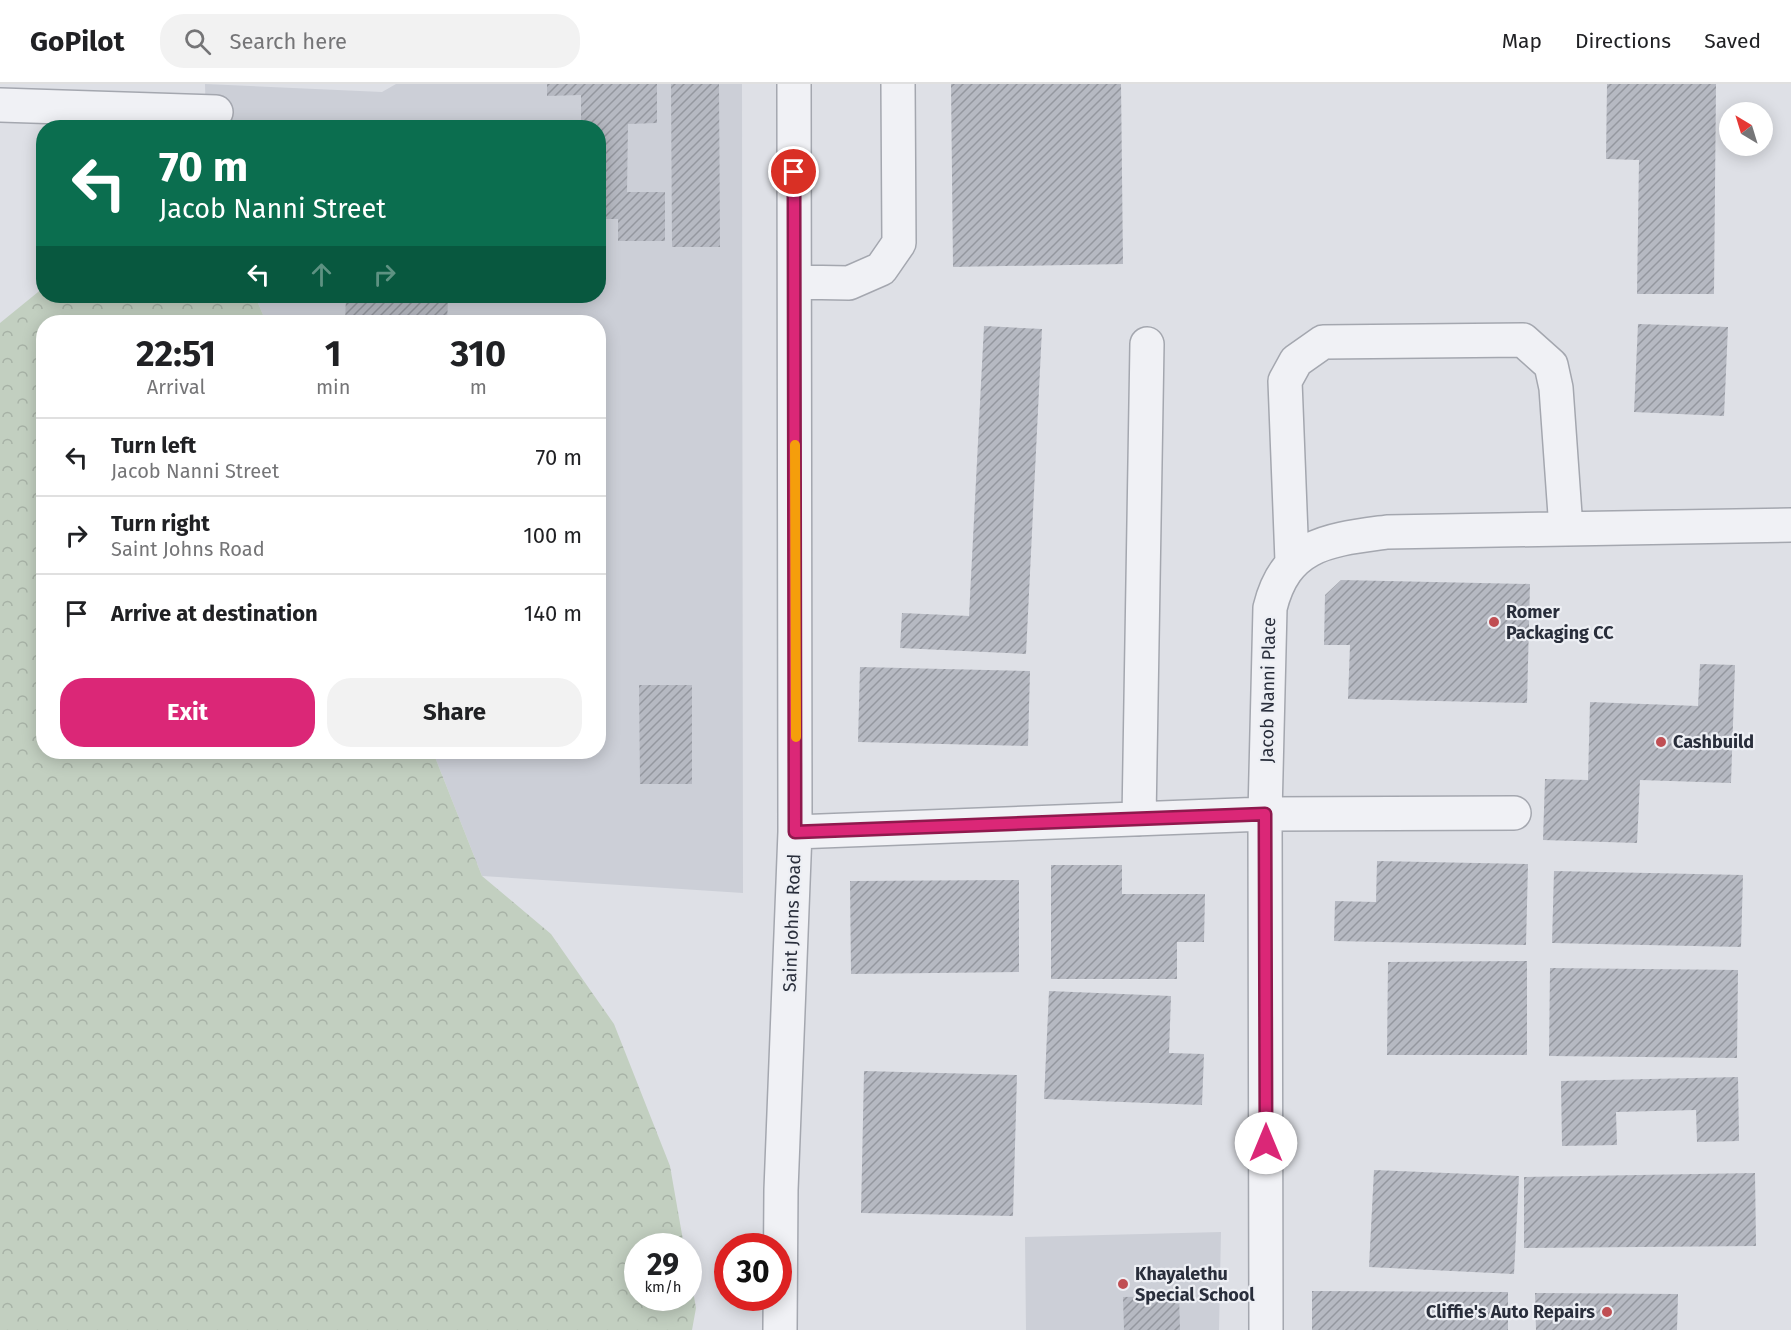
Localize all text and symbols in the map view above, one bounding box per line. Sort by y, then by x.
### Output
search box [160,14,580,68]
text: GoPilot [30,25,124,58]
icon: search [181,25,214,58]
text: Search here [229,28,347,55]
text: Map [1502,28,1542,54]
text: Directions [1575,28,1671,54]
text: Saved [1704,28,1761,54]
north arrow [1719,102,1773,156]
map controls [1719,102,1773,156]
text: 70 m [159,142,248,192]
icon: left [60,144,138,222]
pin [768,146,819,197]
icon: arrive [777,155,810,188]
text: Jacob Nanni Street [159,193,386,225]
icon: left [242,258,275,291]
icon: ahead [305,258,338,291]
icon: right [368,258,401,291]
text: 22:51 [136,332,216,376]
text: 1 [325,332,342,376]
text: 310 [450,332,506,376]
text: Arrival [147,375,205,399]
text: min [316,375,350,399]
text: m [470,375,487,399]
text: Turn left [111,432,196,459]
icon: left [60,441,93,474]
text: 70 m [536,444,582,471]
text: Jacob Nanni Street [111,459,279,483]
text: Turn right [111,510,210,537]
icon: right [60,519,93,552]
text: 100 m [523,522,582,549]
text: Saint Johns Road [111,537,265,561]
icon: arrive [60,597,93,630]
text: Arrive at destination [111,600,318,627]
text: 140 m [524,600,582,627]
place label: Romer Packaging CC [1506,601,1614,644]
marker: Romer Packaging CC [1487,615,1501,629]
street label: Jacob Nanni Place [1256,617,1280,763]
button: Exit [60,678,315,747]
button: Share [327,678,582,747]
place label: Cashbuild [1673,731,1754,753]
marker: Cashbuild [1654,735,1668,749]
street label: Saint Johns Road [779,854,805,992]
position arrow [1234,1111,1298,1175]
speed limit sign: 30 [714,1233,792,1311]
text: 29 [647,1247,679,1283]
place label: Khayalethu Special School [1135,1263,1255,1306]
marker: Khayalethu Special School [1116,1277,1130,1291]
text: km/h [644,1278,682,1296]
place label: Cliffie's Auto Repairs [1426,1301,1595,1323]
marker: Cliffie's Auto Repairs [1600,1305,1614,1319]

